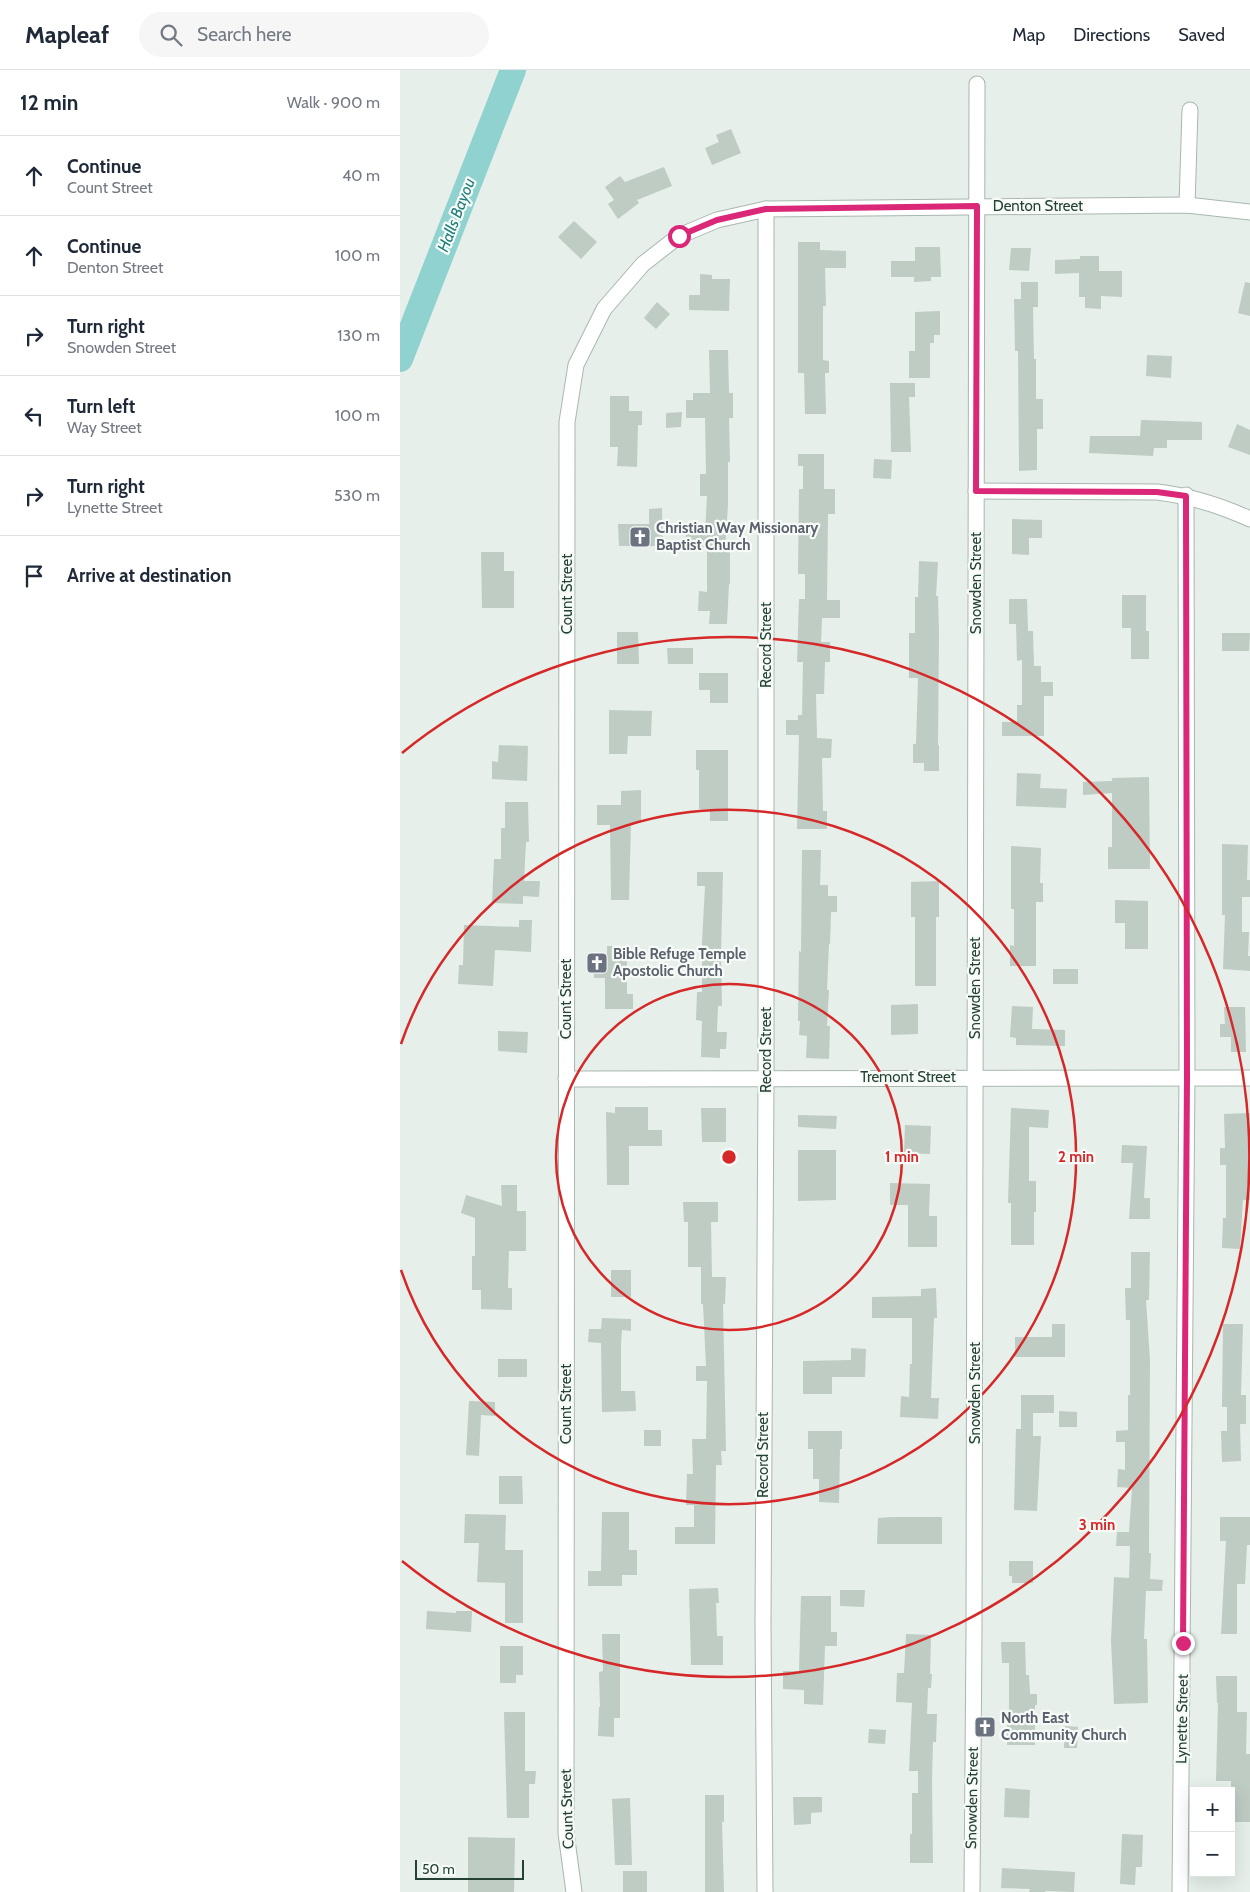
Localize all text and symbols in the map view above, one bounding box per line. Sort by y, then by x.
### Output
search box [139,12,489,57]
text: Mapleaf [25,20,109,49]
icon: search [157,21,185,49]
text: Search here [197,23,291,46]
text: Map [1012,24,1045,46]
text: Directions [1073,24,1150,46]
text: Saved [1178,24,1225,46]
text: 12 min [20,90,78,115]
text: Walk · 900 m [287,93,380,112]
text: Continue [67,155,141,178]
icon: ahead [20,162,48,190]
text: 40 m [342,166,380,185]
water label: Halls Bayou [433,175,479,255]
text: Count Street [67,178,153,197]
street label: Denton Street [993,197,1083,215]
route start [668,225,691,248]
text: Continue [67,235,141,258]
icon: ahead [20,242,48,270]
text: 100 m [335,246,380,265]
text: Denton Street [67,258,163,277]
text: Turn right [67,315,145,338]
icon: right [20,322,48,350]
text: 130 m [337,326,380,345]
text: Snowden Street [67,338,176,357]
text: Turn left [67,395,135,418]
icon: left [20,402,48,430]
text: 100 m [335,406,380,425]
text: Way Street [67,418,142,437]
text: Turn right [67,475,145,498]
icon: right [20,482,48,510]
text: 530 m [334,486,380,505]
text: Lynette Street [67,498,163,517]
place label: Christian Way Missionary Baptist Church [656,519,819,554]
church icon: Christian Way Missionary Baptist Church [628,525,652,549]
street label: Snowden Street [967,532,985,634]
street label: Count Street [558,554,576,634]
icon: arrive [20,562,48,590]
text: Arrive at destination [67,564,231,587]
street label: Record Street [757,602,775,688]
street label: Snowden Street [966,937,984,1039]
place label: Bible Refuge Temple Apostolic Church [613,945,747,980]
church icon: Bible Refuge Temple Apostolic Church [585,951,609,975]
street label: Count Street [557,959,575,1039]
street label: Record Street [757,1007,775,1093]
street label: Tremont Street [860,1068,956,1086]
centre of rings [720,1148,738,1166]
text: 1 min [885,1148,919,1166]
text: 2 min [1058,1148,1094,1166]
street label: Snowden Street [966,1342,984,1444]
street label: Count Street [557,1364,575,1444]
street label: Record Street [754,1412,772,1498]
text: 3 min [1079,1516,1115,1534]
route end [1172,1632,1195,1655]
street label: Lynette Street [1172,1674,1192,1764]
place label: North East Community Church [1001,1709,1127,1744]
church icon: North East Community Church [973,1715,997,1739]
street label: Snowden Street [962,1747,982,1849]
street label: Count Street [557,1769,577,1849]
map controls [1190,1787,1235,1877]
button: + [1190,1787,1235,1832]
button: − [1190,1832,1235,1877]
scale bar [415,1857,524,1880]
text: 50 m [422,1860,455,1878]

